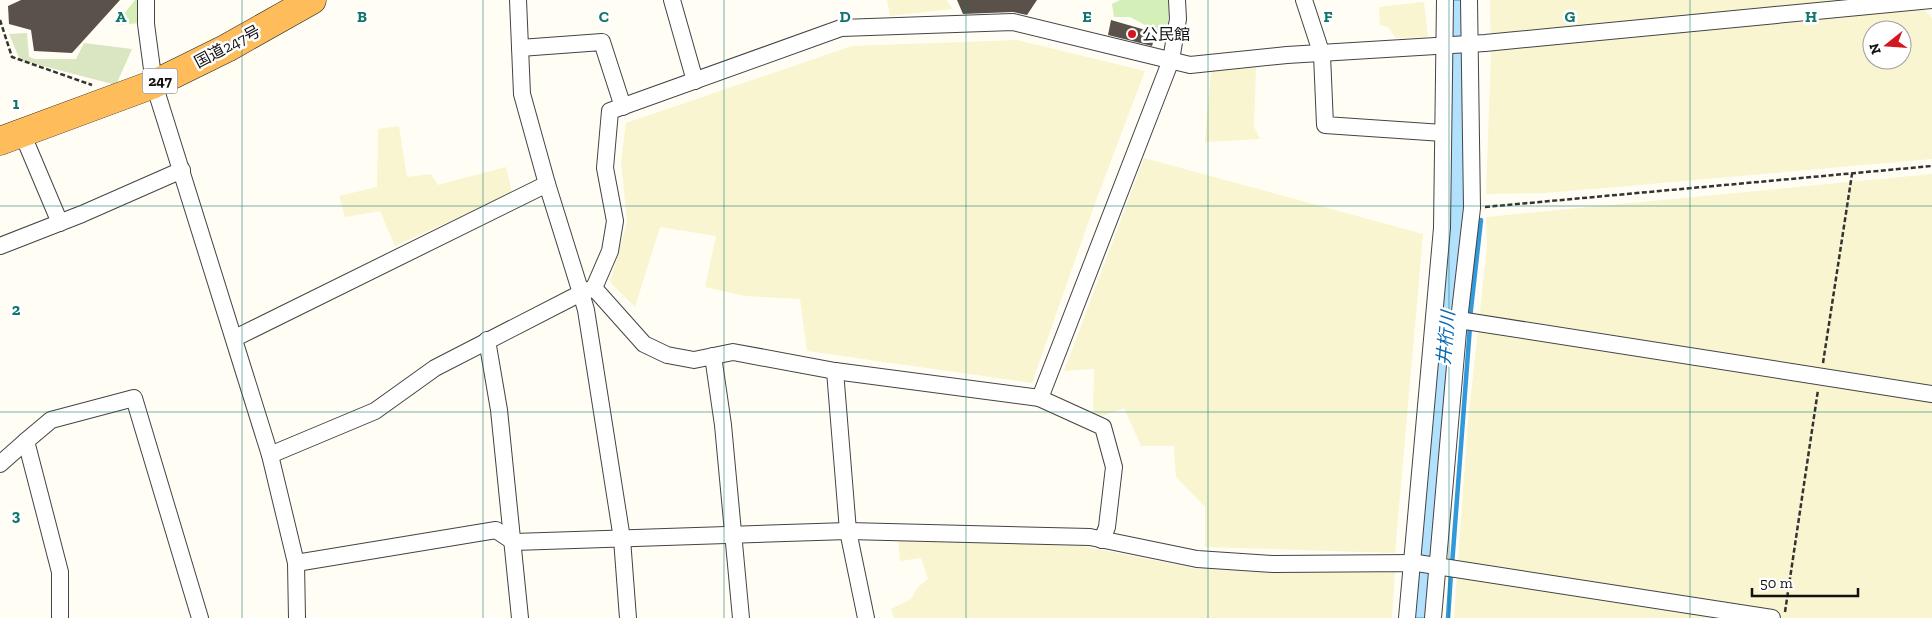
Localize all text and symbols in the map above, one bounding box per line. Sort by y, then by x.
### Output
text: A [116,7,127,26]
text: B [357,7,367,26]
text: C [599,7,609,26]
text: D [839,7,851,26]
text: E [1082,7,1092,26]
text: F [1323,7,1333,26]
text: G [1565,7,1576,26]
text: H [1805,7,1817,26]
north arrow [1862,20,1912,70]
street label: 国道247号 [191,21,264,72]
place label: 公民館 [1142,25,1190,44]
marker: 公民館 [1126,28,1138,40]
text: N [1865,41,1885,56]
road number: 247 [142,68,178,94]
text: 1 [13,94,20,113]
text: 2 [12,300,21,319]
water label: 井桁川 [1433,308,1459,366]
text: 3 [12,506,21,525]
scale bar [1752,566,1858,598]
text: 50 m [1760,574,1793,592]

